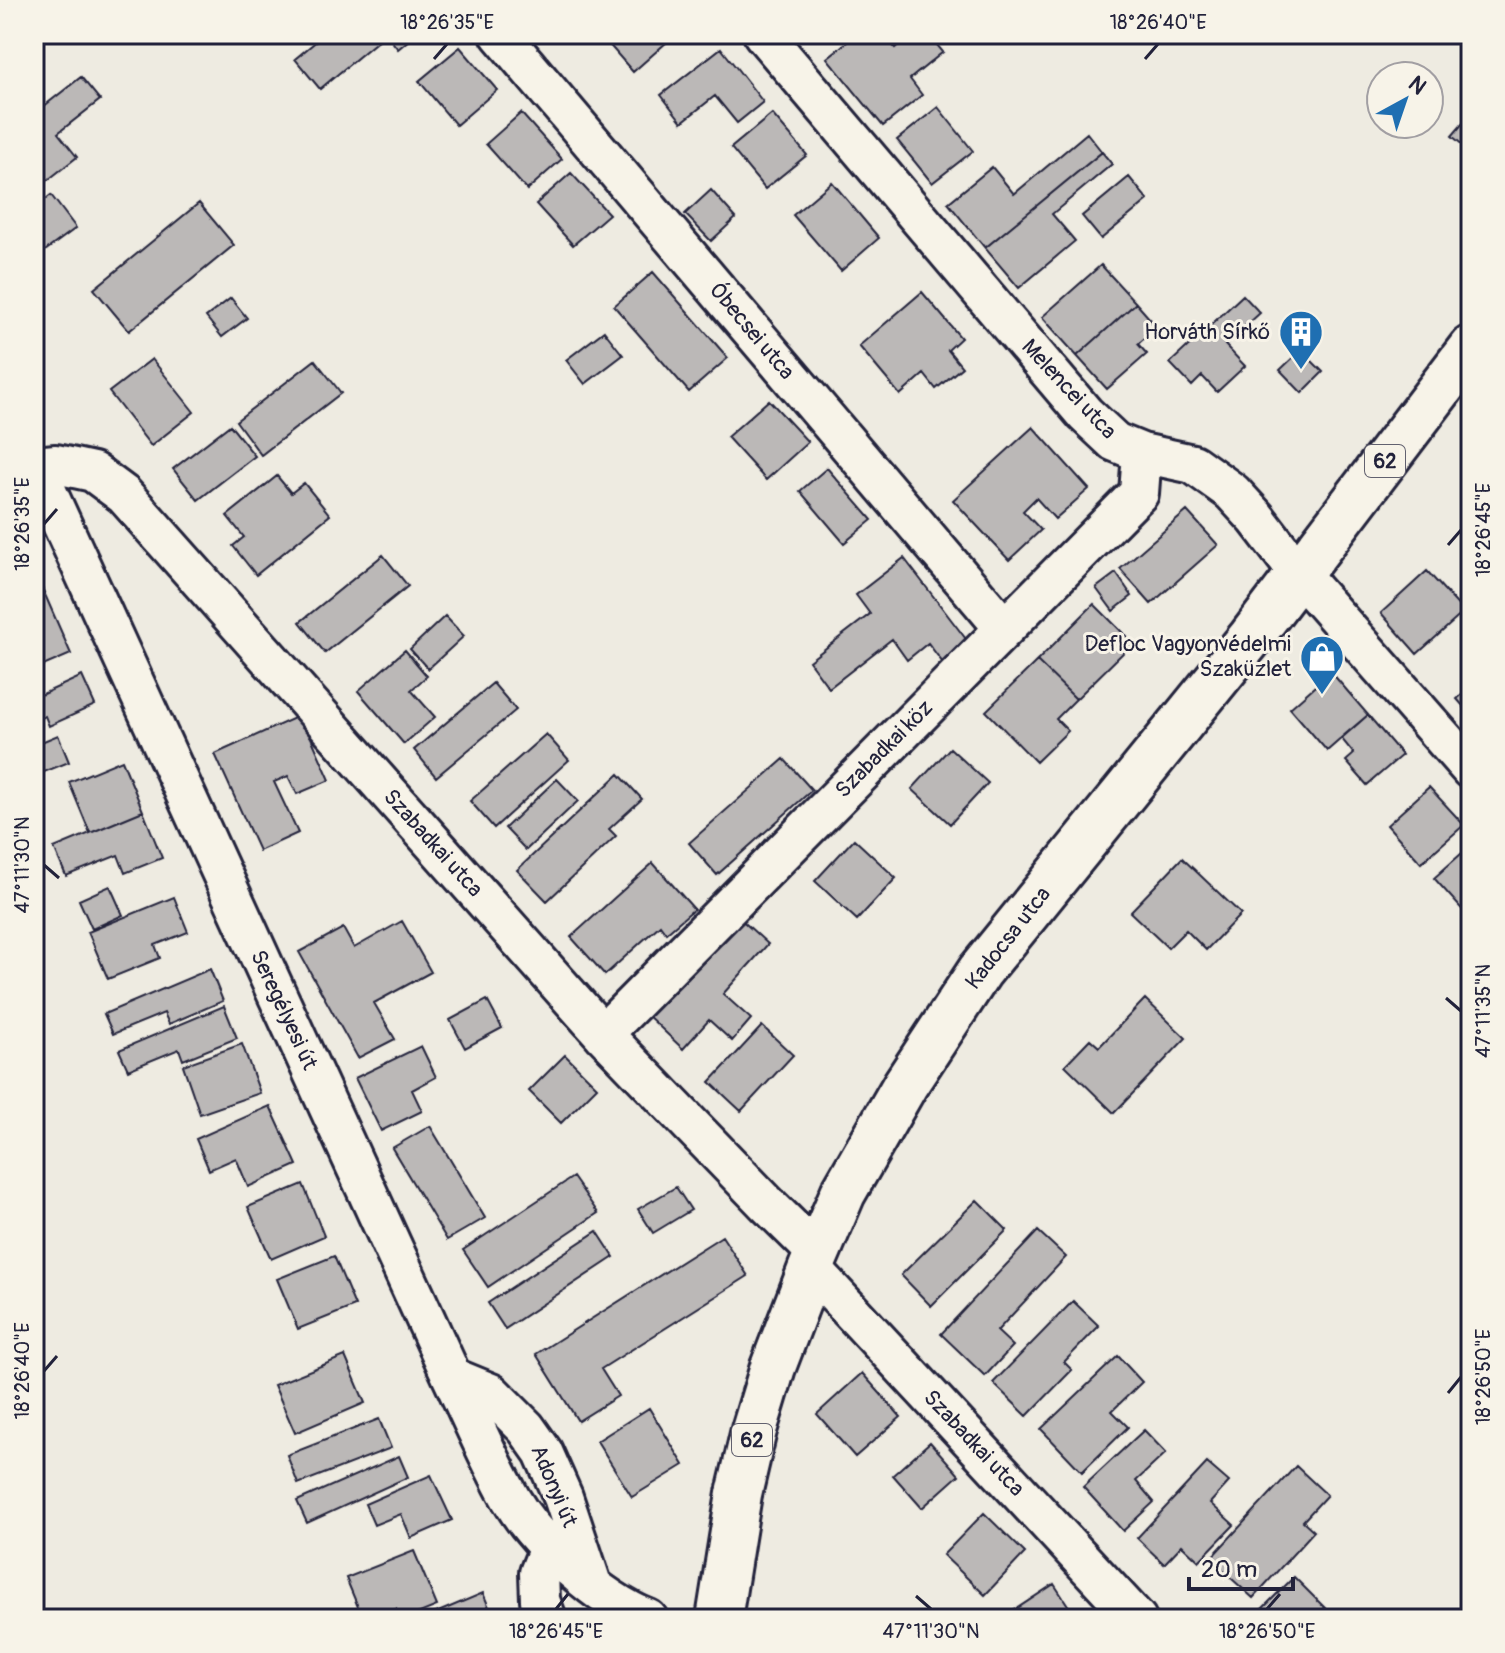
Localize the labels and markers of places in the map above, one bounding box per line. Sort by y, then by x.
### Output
building icon: Horváth Sírkő [1277,308,1325,371]
place label: Horváth Sírkő [1144,318,1270,346]
place label: Defloc Vagyonvédelmi Szaküzlet [1084,630,1291,683]
shop icon: Defloc Vagyonvédelmi Szaküzlet [1298,633,1346,696]

